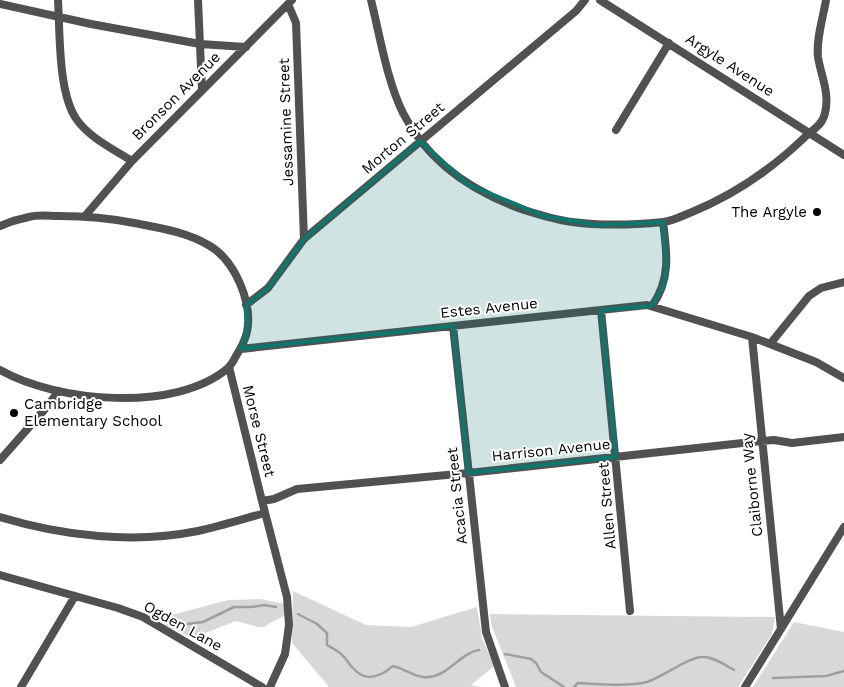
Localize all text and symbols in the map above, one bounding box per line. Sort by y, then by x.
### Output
street label: Argyle Avenue [682,30,778,100]
street label: Bronson Avenue [128,48,224,144]
street label: Jessamine Street [275,57,297,186]
street label: Morton Street [358,98,448,178]
place label: The Argyle [731,203,807,221]
marker: The Argyle [811,206,823,218]
street label: Estes Avenue [439,294,539,322]
street label: Morse Street [239,383,279,480]
place label: Cambridge Elementary School [24,395,163,430]
marker: Cambridge Elementary School [8,407,20,419]
street label: Claiborne Way [738,432,766,538]
street label: Harrison Avenue [491,435,611,465]
street label: Acacia Street [443,446,471,545]
street label: Allen Street [594,461,620,550]
street label: Ogden Lane [141,597,225,655]

